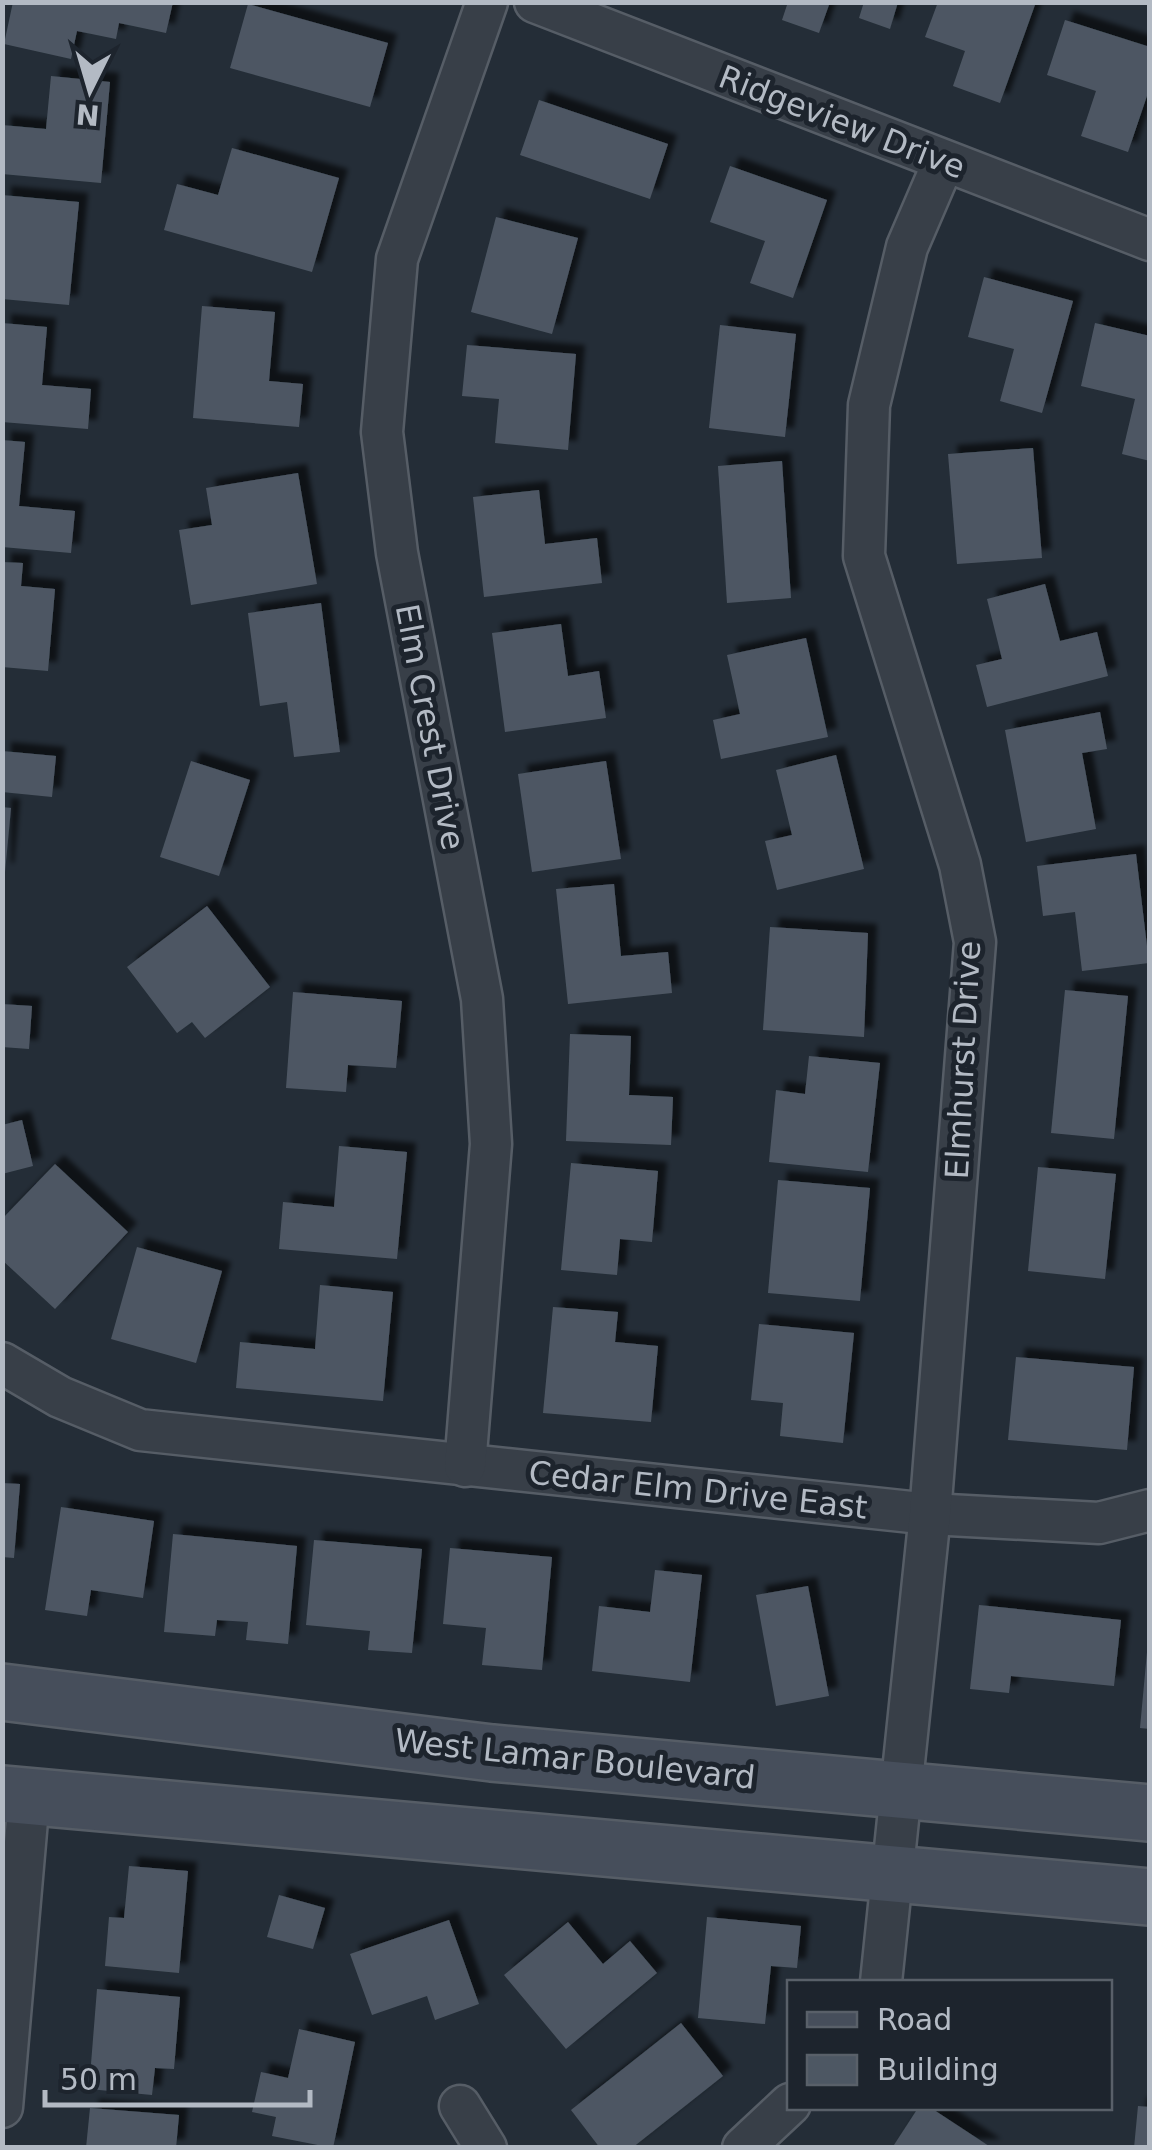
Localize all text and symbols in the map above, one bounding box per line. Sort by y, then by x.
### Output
north arrow [40,40,140,140]
street label: Ridgeview Drive [714,58,970,186]
text: N [75,97,101,132]
street label: Elm Crest Drive [388,601,472,853]
street label: Elmhurst Drive [938,940,988,1180]
street label: Cedar Elm Drive East [527,1453,869,1527]
street label: West Lamar Boulevard [393,1721,757,1797]
legend [787,1980,1112,2110]
text: Road [877,2002,952,2037]
scale bar [45,2045,310,2107]
text: Building [877,2052,999,2087]
text: 50 m [60,2062,137,2097]

